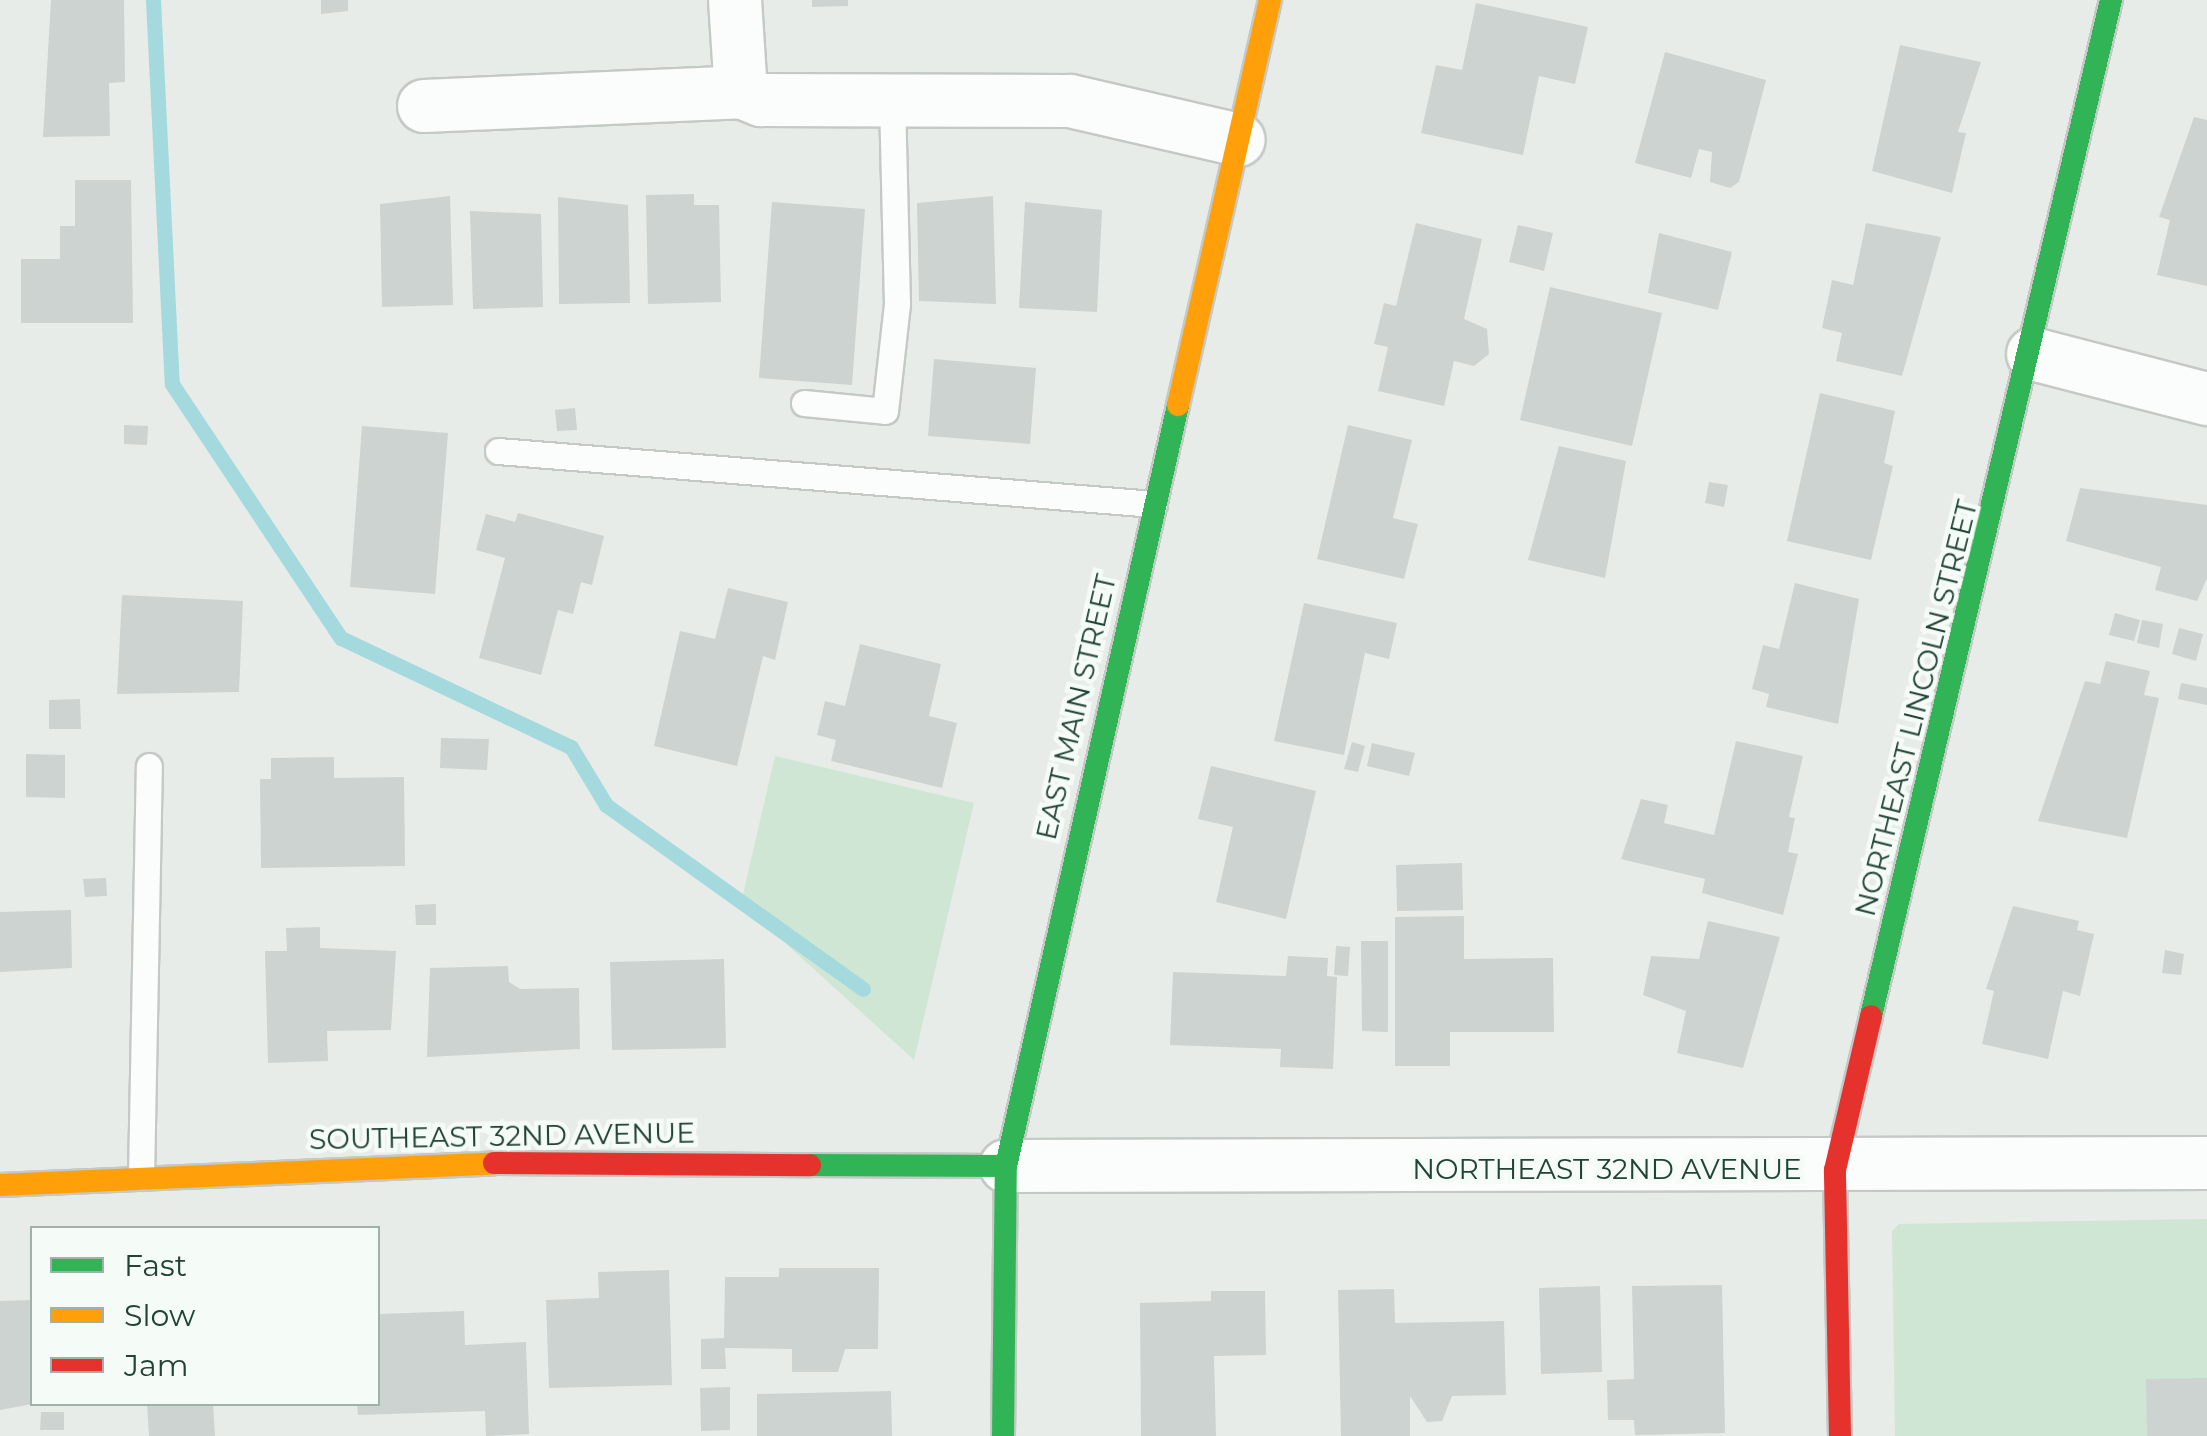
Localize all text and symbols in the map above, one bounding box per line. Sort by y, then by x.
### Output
street label: NORTHEAST LINCOLN STREET [1848,496,1984,920]
street label: EAST MAIN STREET [1029,571,1123,843]
street label: SOUTHEAST 32ND AVENUE [309,1116,695,1156]
street label: NORTHEAST 32ND AVENUE [1412,1152,1802,1186]
legend [30,1226,380,1406]
text: Fast [124,1247,187,1284]
text: Slow [124,1297,195,1334]
text: Jam [124,1347,189,1384]

